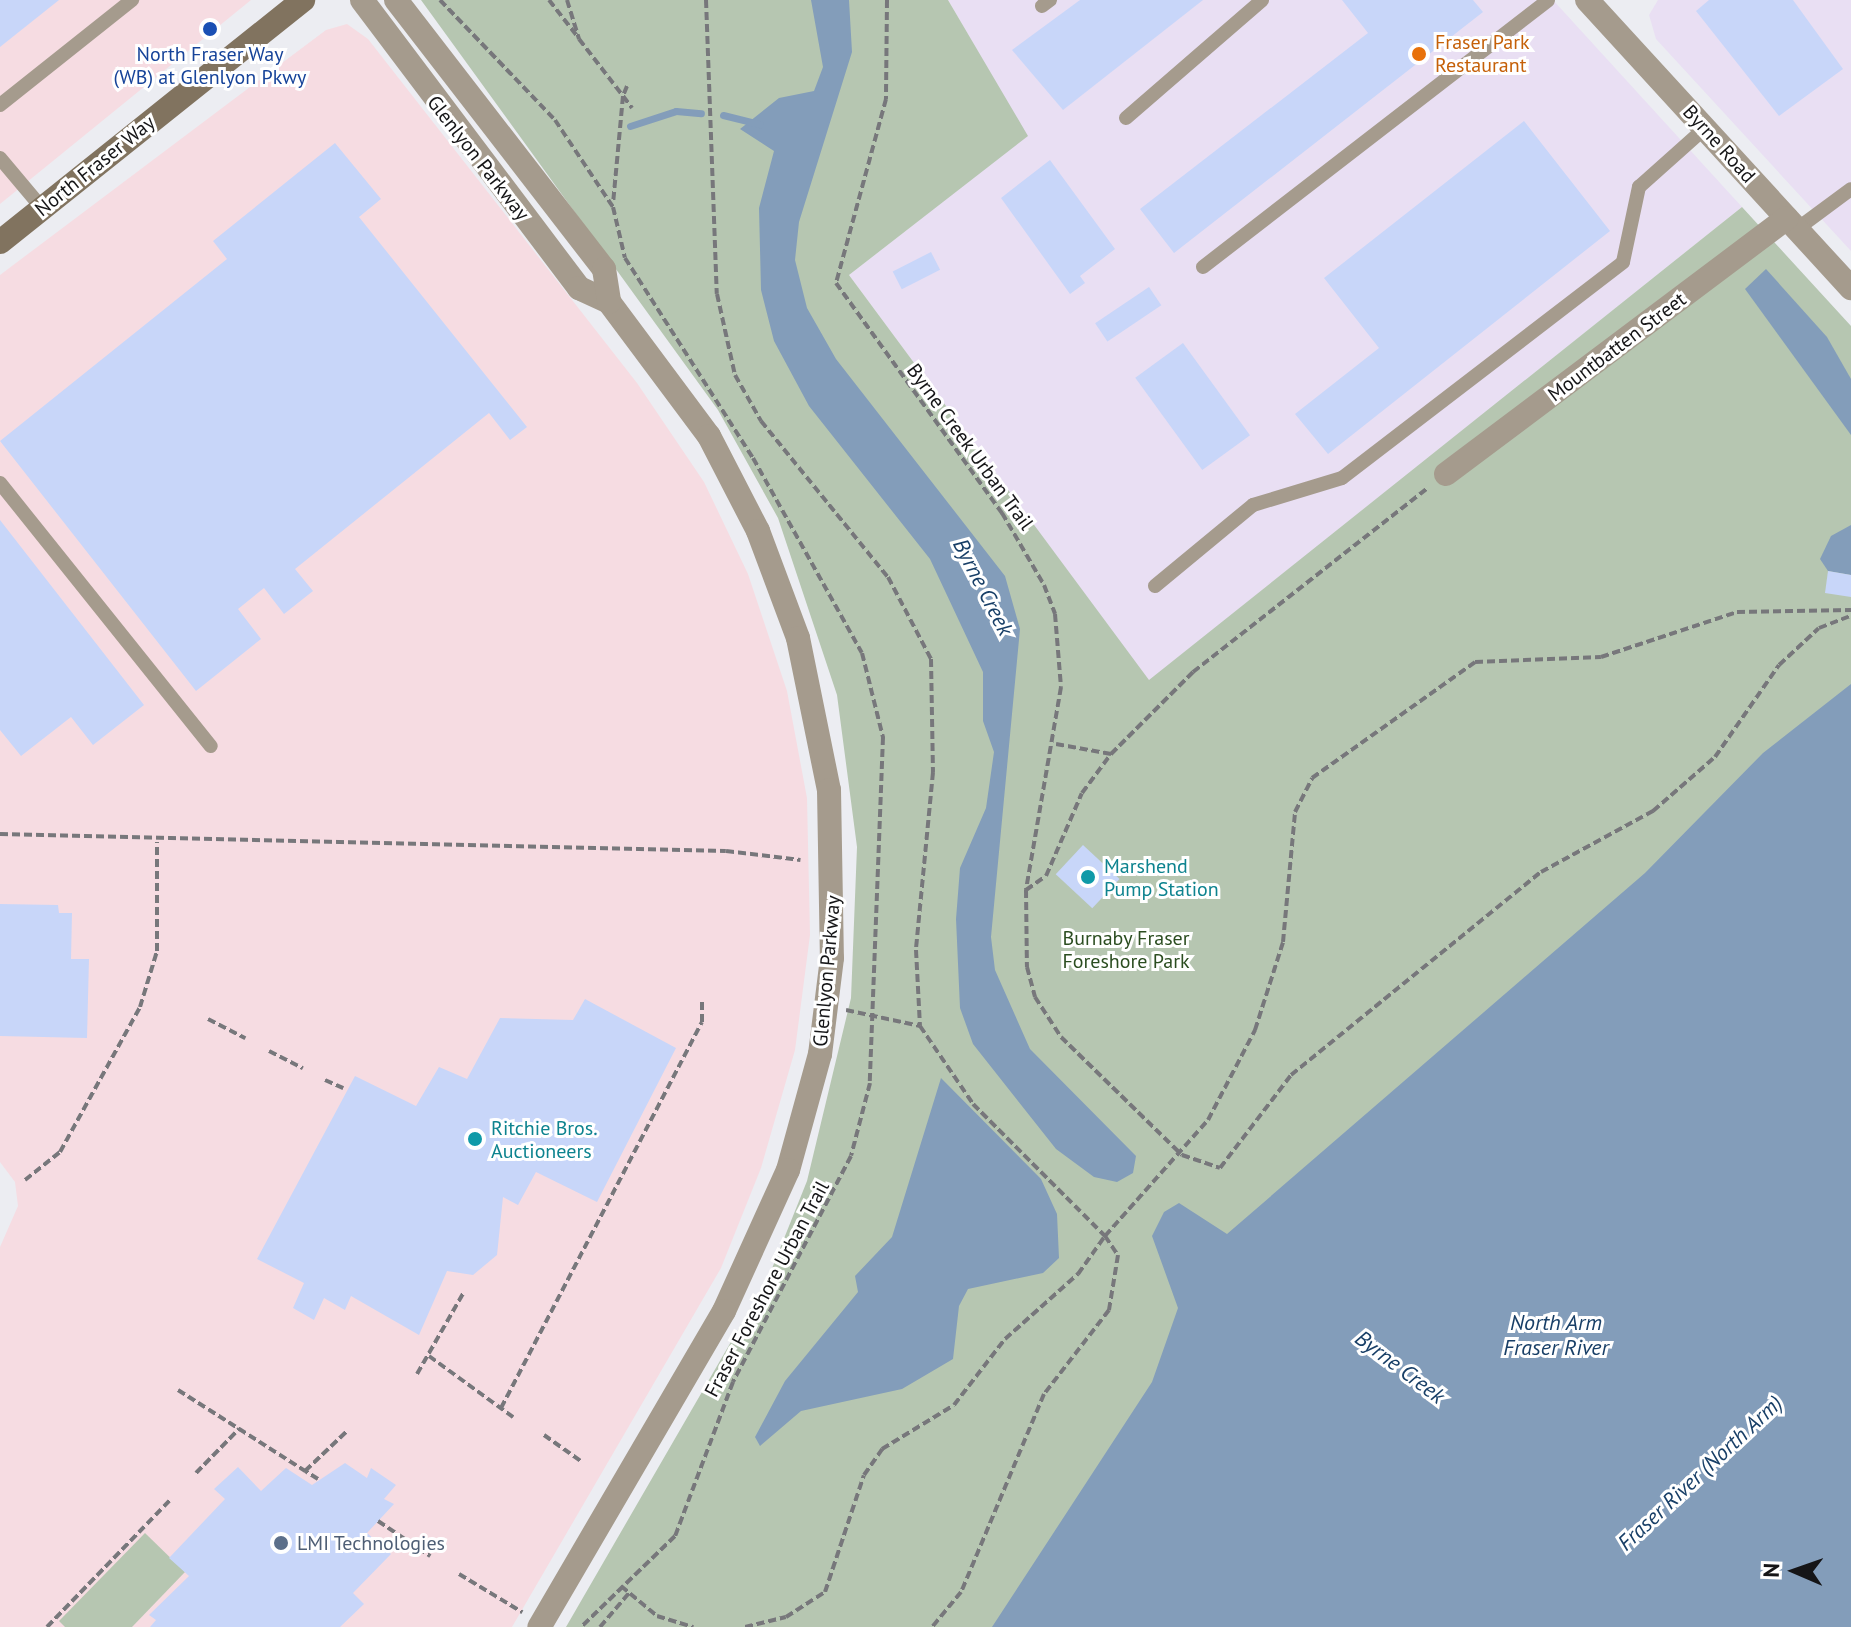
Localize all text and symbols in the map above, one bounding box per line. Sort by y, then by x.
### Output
marker: North Fraser Way (WB) at Glenlyon Pkwy [201,20,219,38]
place label: Fraser Park Restaurant [1435,30,1530,77]
place label: North Fraser Way (WB) at Glenlyon Pkwy [114,42,306,89]
marker: Fraser Park Restaurant [1410,45,1428,63]
street label: Glenlyon Parkway [422,91,534,225]
street label: Byrne Road [1678,100,1760,188]
street label: North Fraser Way [30,110,160,222]
street label: Mountbatten Street [1543,287,1691,407]
street label: Byrne Creek Urban Trail [901,359,1039,535]
water label: Byrne Creek [947,534,1019,640]
place label: Marshend Pump Station [1104,854,1219,901]
marker: Marshend Pump Station [1079,868,1097,886]
street label: Glenlyon Parkway [808,894,846,1048]
park label: Burnaby Fraser Foreshore Park [1062,927,1190,974]
place label: Ritchie Bros. Auctioneers [491,1116,598,1163]
marker: Ritchie Bros. Auctioneers [466,1130,484,1148]
street label: Fraser Foreshore Urban Trail [700,1177,834,1401]
water label: North Arm Fraser River [1503,1309,1609,1360]
water label: Byrne Creek [1350,1325,1450,1409]
water label: Fraser River (North Arm) [1612,1390,1788,1556]
place label: LMI Technologies [297,1531,446,1555]
north arrow [1755,1531,1835,1611]
marker: LMI Technologies [272,1534,290,1552]
text: N [1757,1562,1785,1578]

